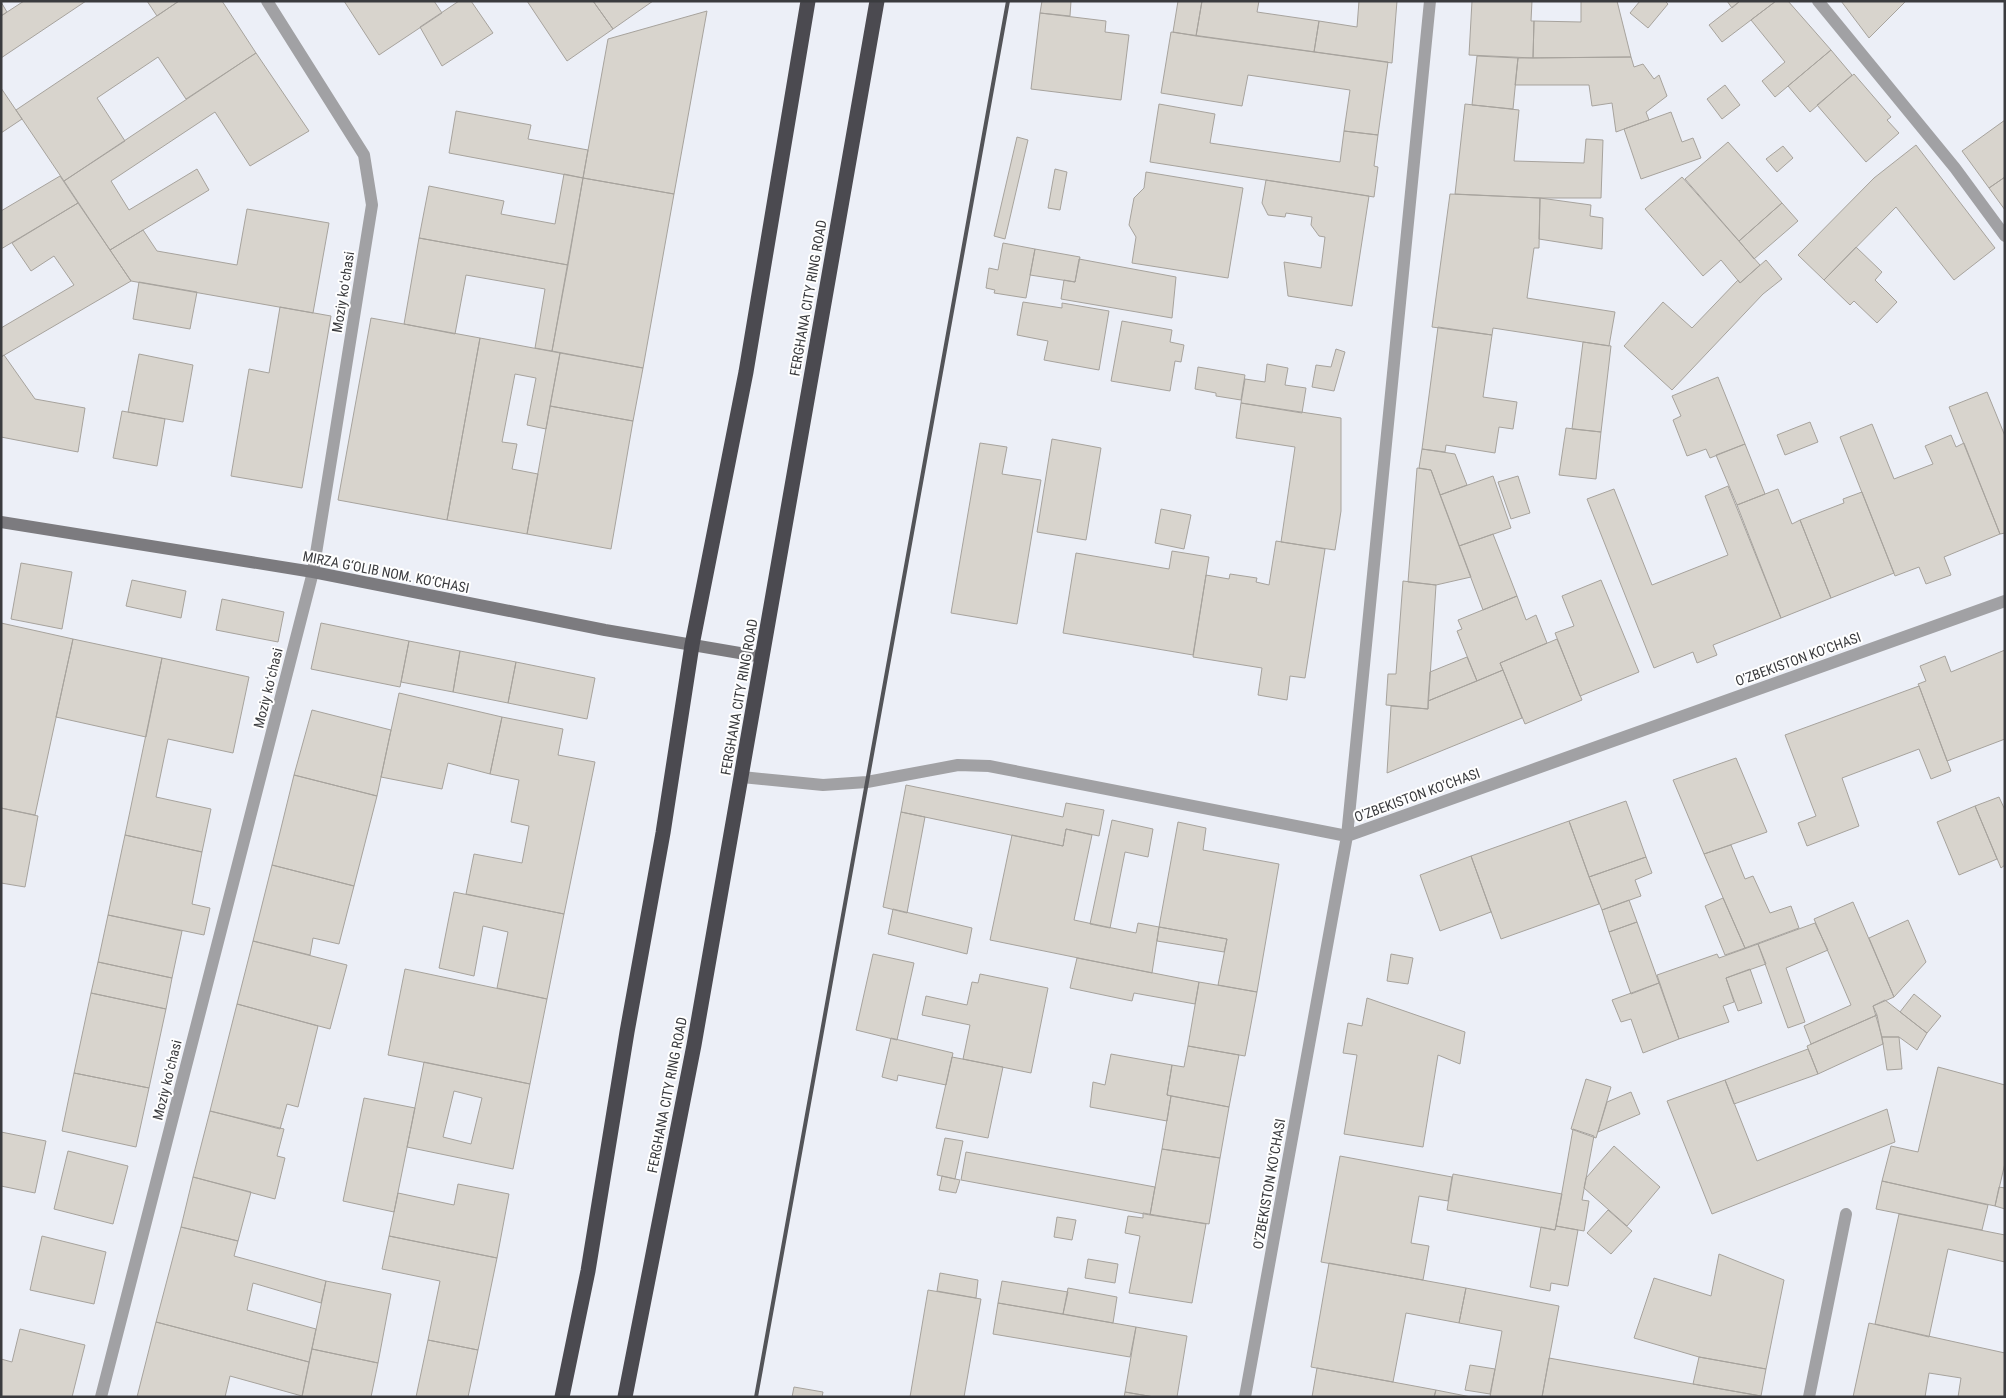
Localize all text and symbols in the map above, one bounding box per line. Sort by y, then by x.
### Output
street label: FERGHANA CITY RING ROAD [786,219,830,377]
street label: Moziy koʻchasi [329,250,357,334]
street label: MIRZA G‘OLIB NOM. KO‘CHASI [301,548,471,596]
street label: FERGHANA CITY RING ROAD [717,618,761,776]
street label: O'ZBEKISTON KO'CHASI [1733,629,1863,689]
street label: Moziy koʻchasi [250,646,286,730]
street label: O'ZBEKISTON KO'CHASI [1352,765,1482,825]
street label: FERGHANA CITY RING ROAD [644,1016,690,1174]
street label: Moziy koʻchasi [149,1038,185,1122]
street label: O'ZBEKISTON KO'CHASI [1250,1117,1288,1251]

